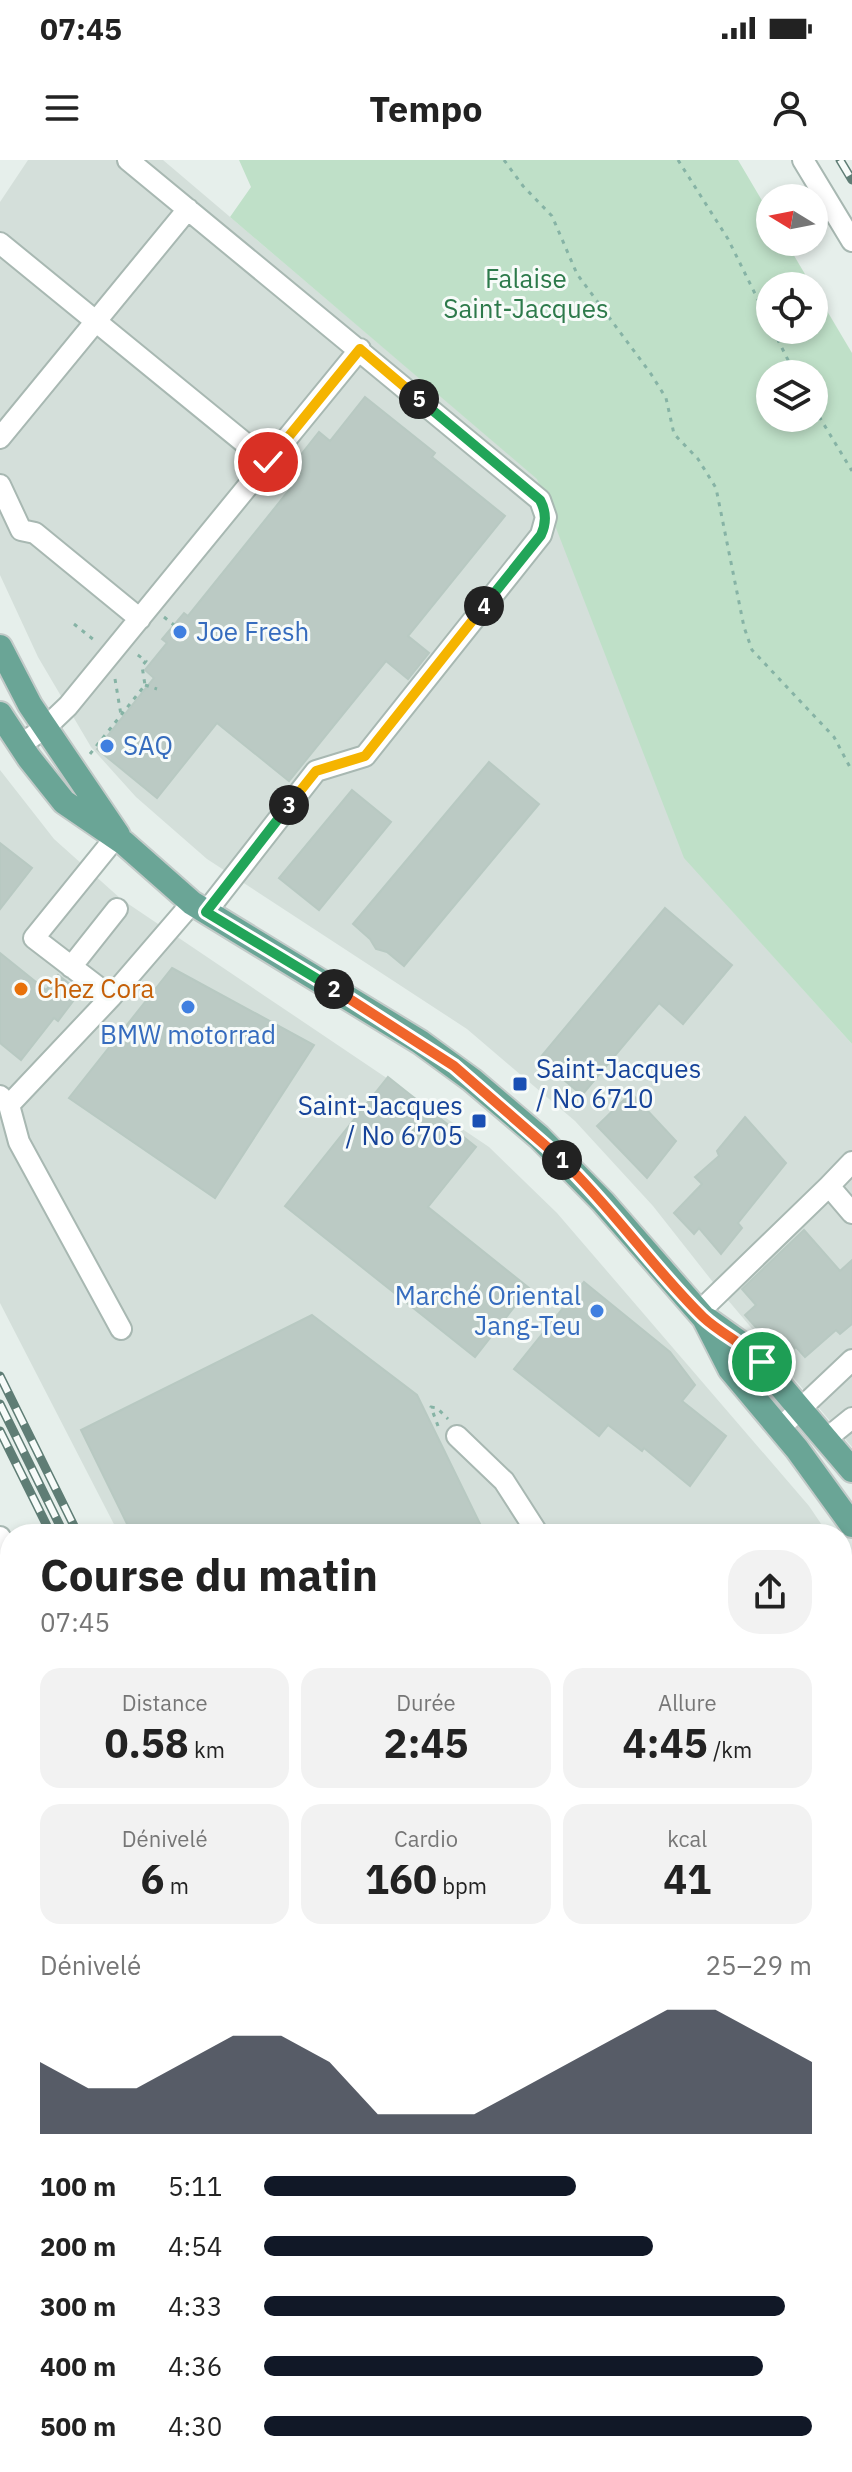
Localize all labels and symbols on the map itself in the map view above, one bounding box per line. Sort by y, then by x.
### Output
north arrow [756,184,828,256]
park label: Falaise Saint-Jacques [443,261,609,325]
pin: 5 [399,379,439,419]
pin [234,428,302,496]
pin: 4 [464,586,504,626]
place label: Joe Fresh [196,614,309,648]
marker: Joe Fresh [171,623,189,641]
place label: SAQ [123,728,173,762]
marker: SAQ [98,737,116,755]
pin: 3 [269,785,309,825]
pin: 2 [314,969,354,1009]
place label: Chez Cora [37,971,154,1005]
marker: Chez Cora [12,980,30,998]
marker: BMW motorrad [179,998,197,1016]
place label: BMW motorrad [100,1017,276,1051]
place label: Saint-Jacques / No 6710 [536,1051,701,1115]
marker: Saint-Jacques / No 6710 [511,1075,529,1093]
place label: Saint-Jacques / No 6705 [298,1088,463,1152]
marker: Saint-Jacques / No 6705 [470,1112,488,1130]
pin: 1 [542,1140,582,1180]
place label: Marché Oriental Jang-Teu [395,1278,581,1342]
marker: Marché Oriental Jang-Teu [588,1302,606,1320]
pin [728,1328,796,1396]

